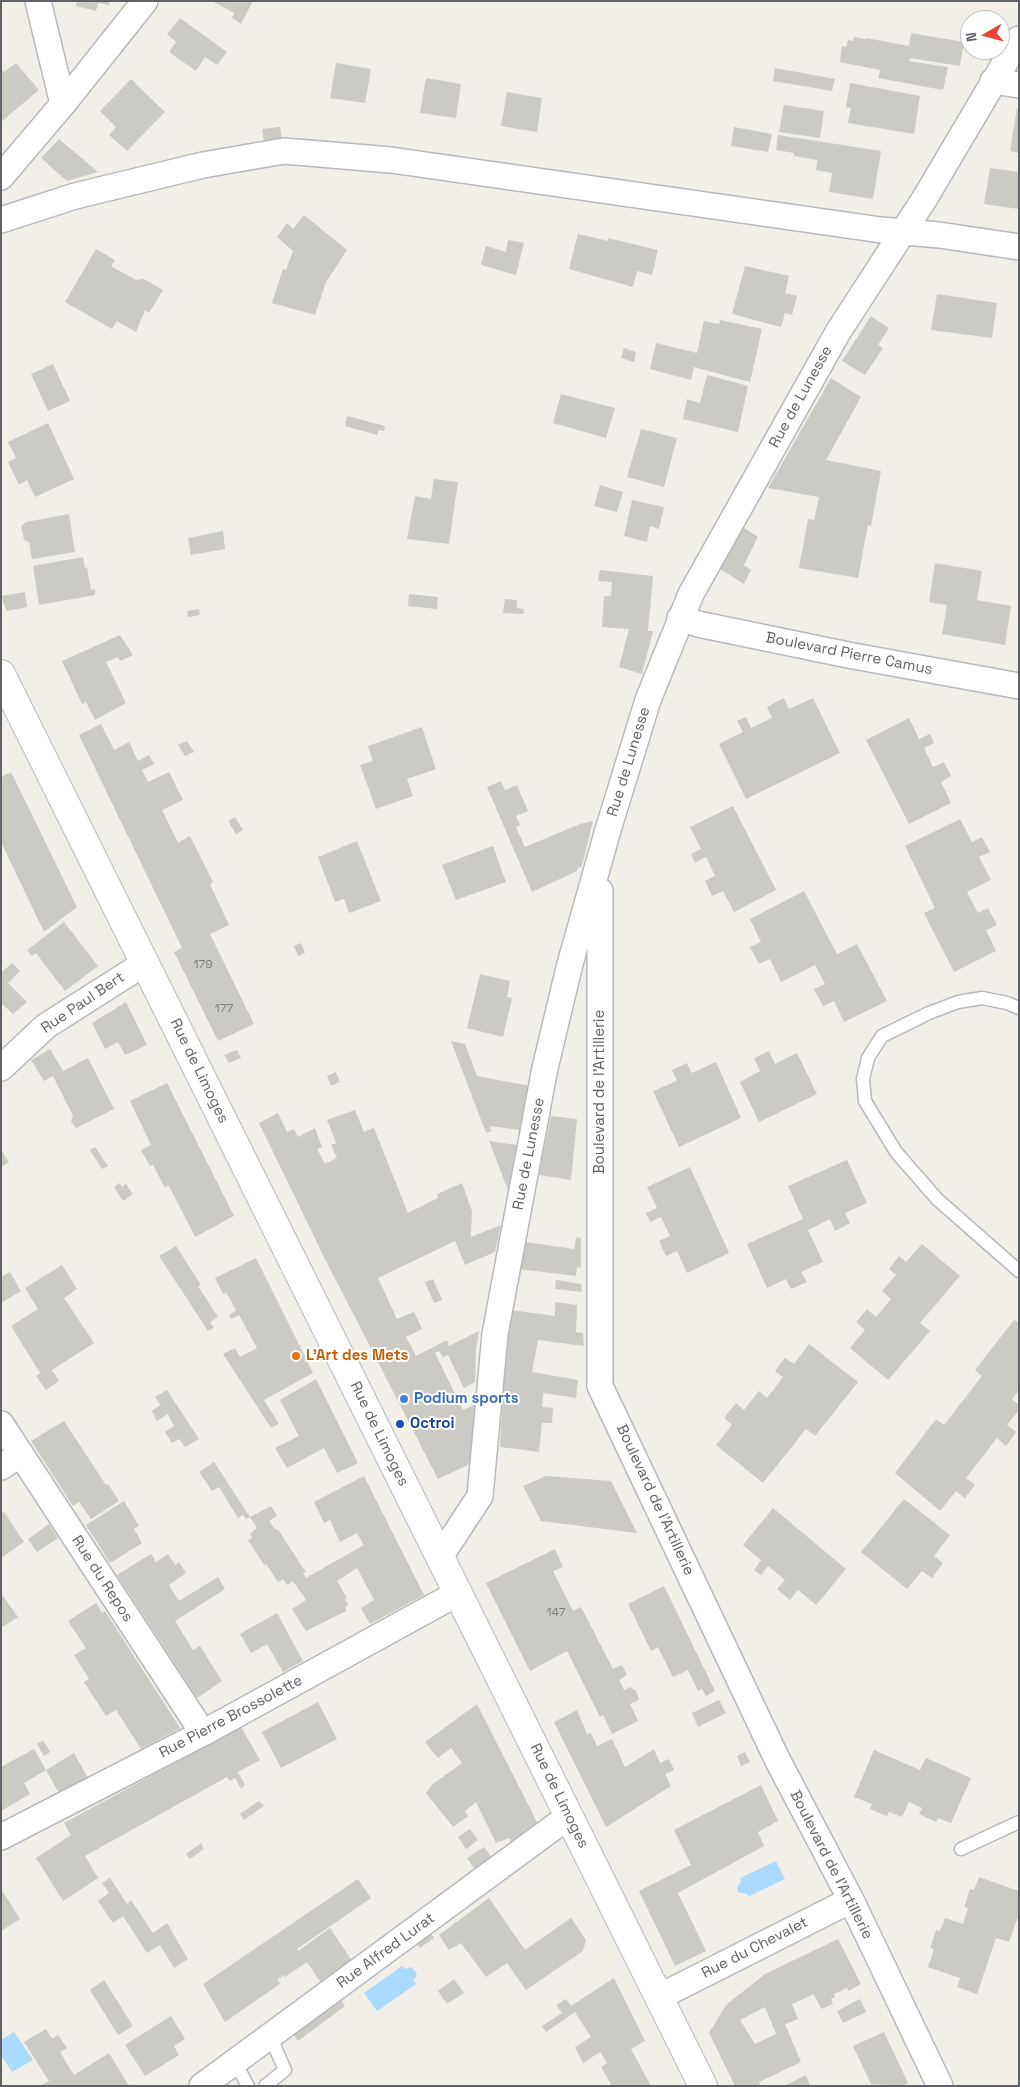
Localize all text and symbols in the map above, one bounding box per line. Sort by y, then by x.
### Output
north arrow [960,10,1010,60]
text: N [962,31,981,43]
street label: Rue de Lunesse [766,343,836,451]
street label: Boulevard Pierre Camus [764,629,934,679]
street label: Rue de Lunesse [604,705,654,819]
house number: 179 [193,958,213,972]
street label: Rue Paul Bert [38,968,128,1038]
house number: 177 [215,1002,233,1016]
street label: Boulevard de l'Artillerie [591,1010,609,1174]
street label: Rue de Limoges [166,1016,232,1126]
street label: Rue de Lunesse [509,1096,549,1212]
place label: L'Art des Mets [306,1347,408,1365]
marker: L'Art des Mets [290,1350,302,1362]
street label: Rue de Limoges [346,1379,412,1489]
place label: Podium sports [414,1390,519,1408]
marker: Podium sports [398,1393,410,1405]
place label: Octroi [410,1415,454,1433]
marker: Octroi [394,1418,406,1430]
street label: Boulevard de l'Artillerie [612,1422,698,1578]
street label: Rue du Repos [67,1532,137,1626]
house number: 147 [547,1606,565,1620]
street label: Rue Pierre Brossolette [156,1672,306,1762]
street label: Rue de Limoges [526,1741,592,1851]
street label: Boulevard de l'Artillerie [786,1788,876,1942]
street label: Rue Alfred Lurat [334,1909,438,1993]
street label: Rue du Chevalet [699,1913,811,1983]

